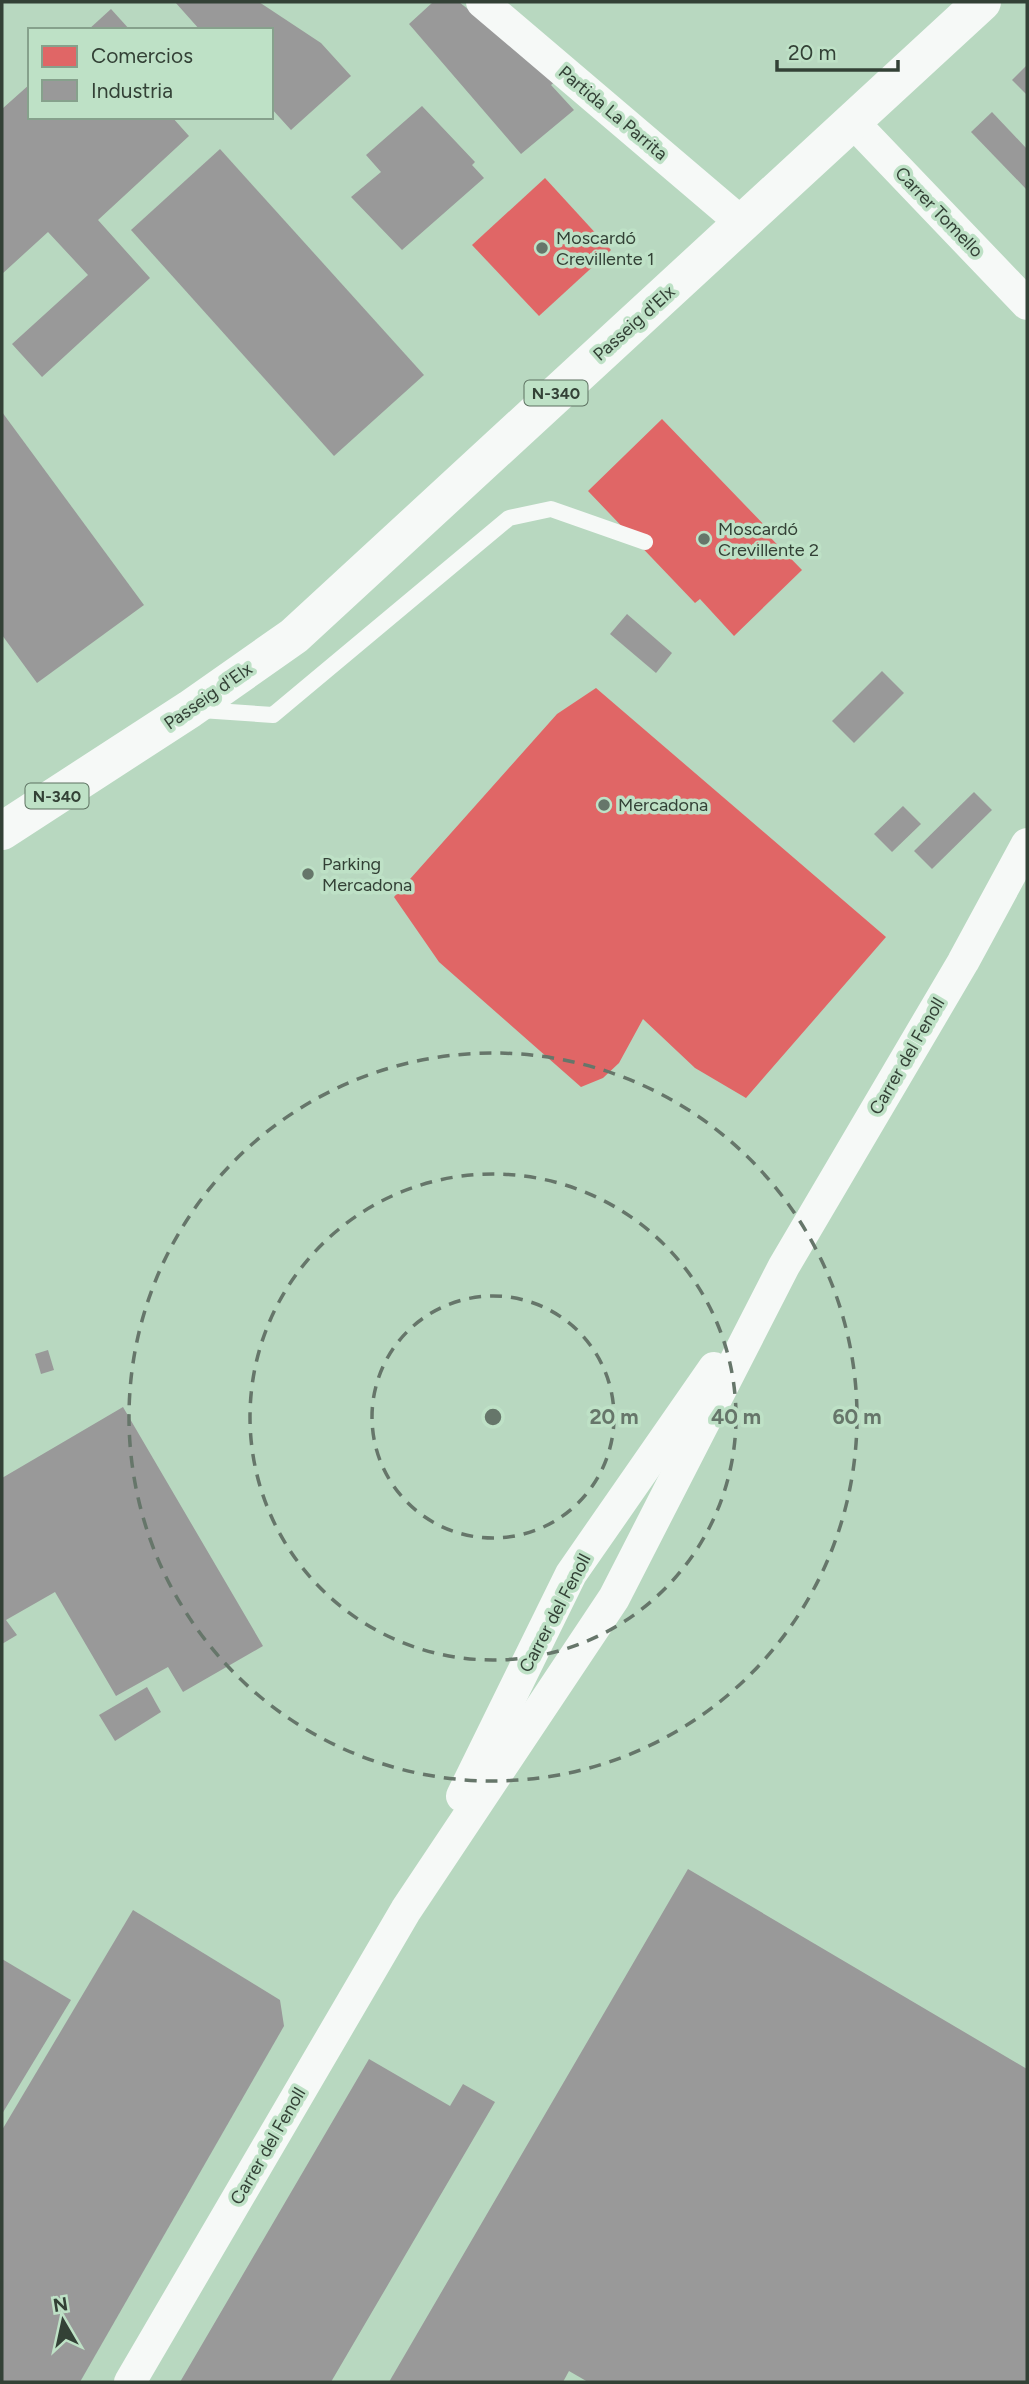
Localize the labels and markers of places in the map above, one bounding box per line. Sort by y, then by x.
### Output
place label: Moscardó Crevillente 1 [556,227,654,270]
marker: Moscardó Crevillente 1 [534,240,550,256]
place label: Moscardó Crevillente 2 [718,518,819,561]
marker: Moscardó Crevillente 2 [696,531,712,547]
place label: Mercadona [618,794,708,816]
marker: Mercadona [596,797,612,813]
place label: Parking Mercadona [322,853,412,896]
marker: Parking Mercadona [300,866,316,882]
centre of rings [481,1405,505,1429]

